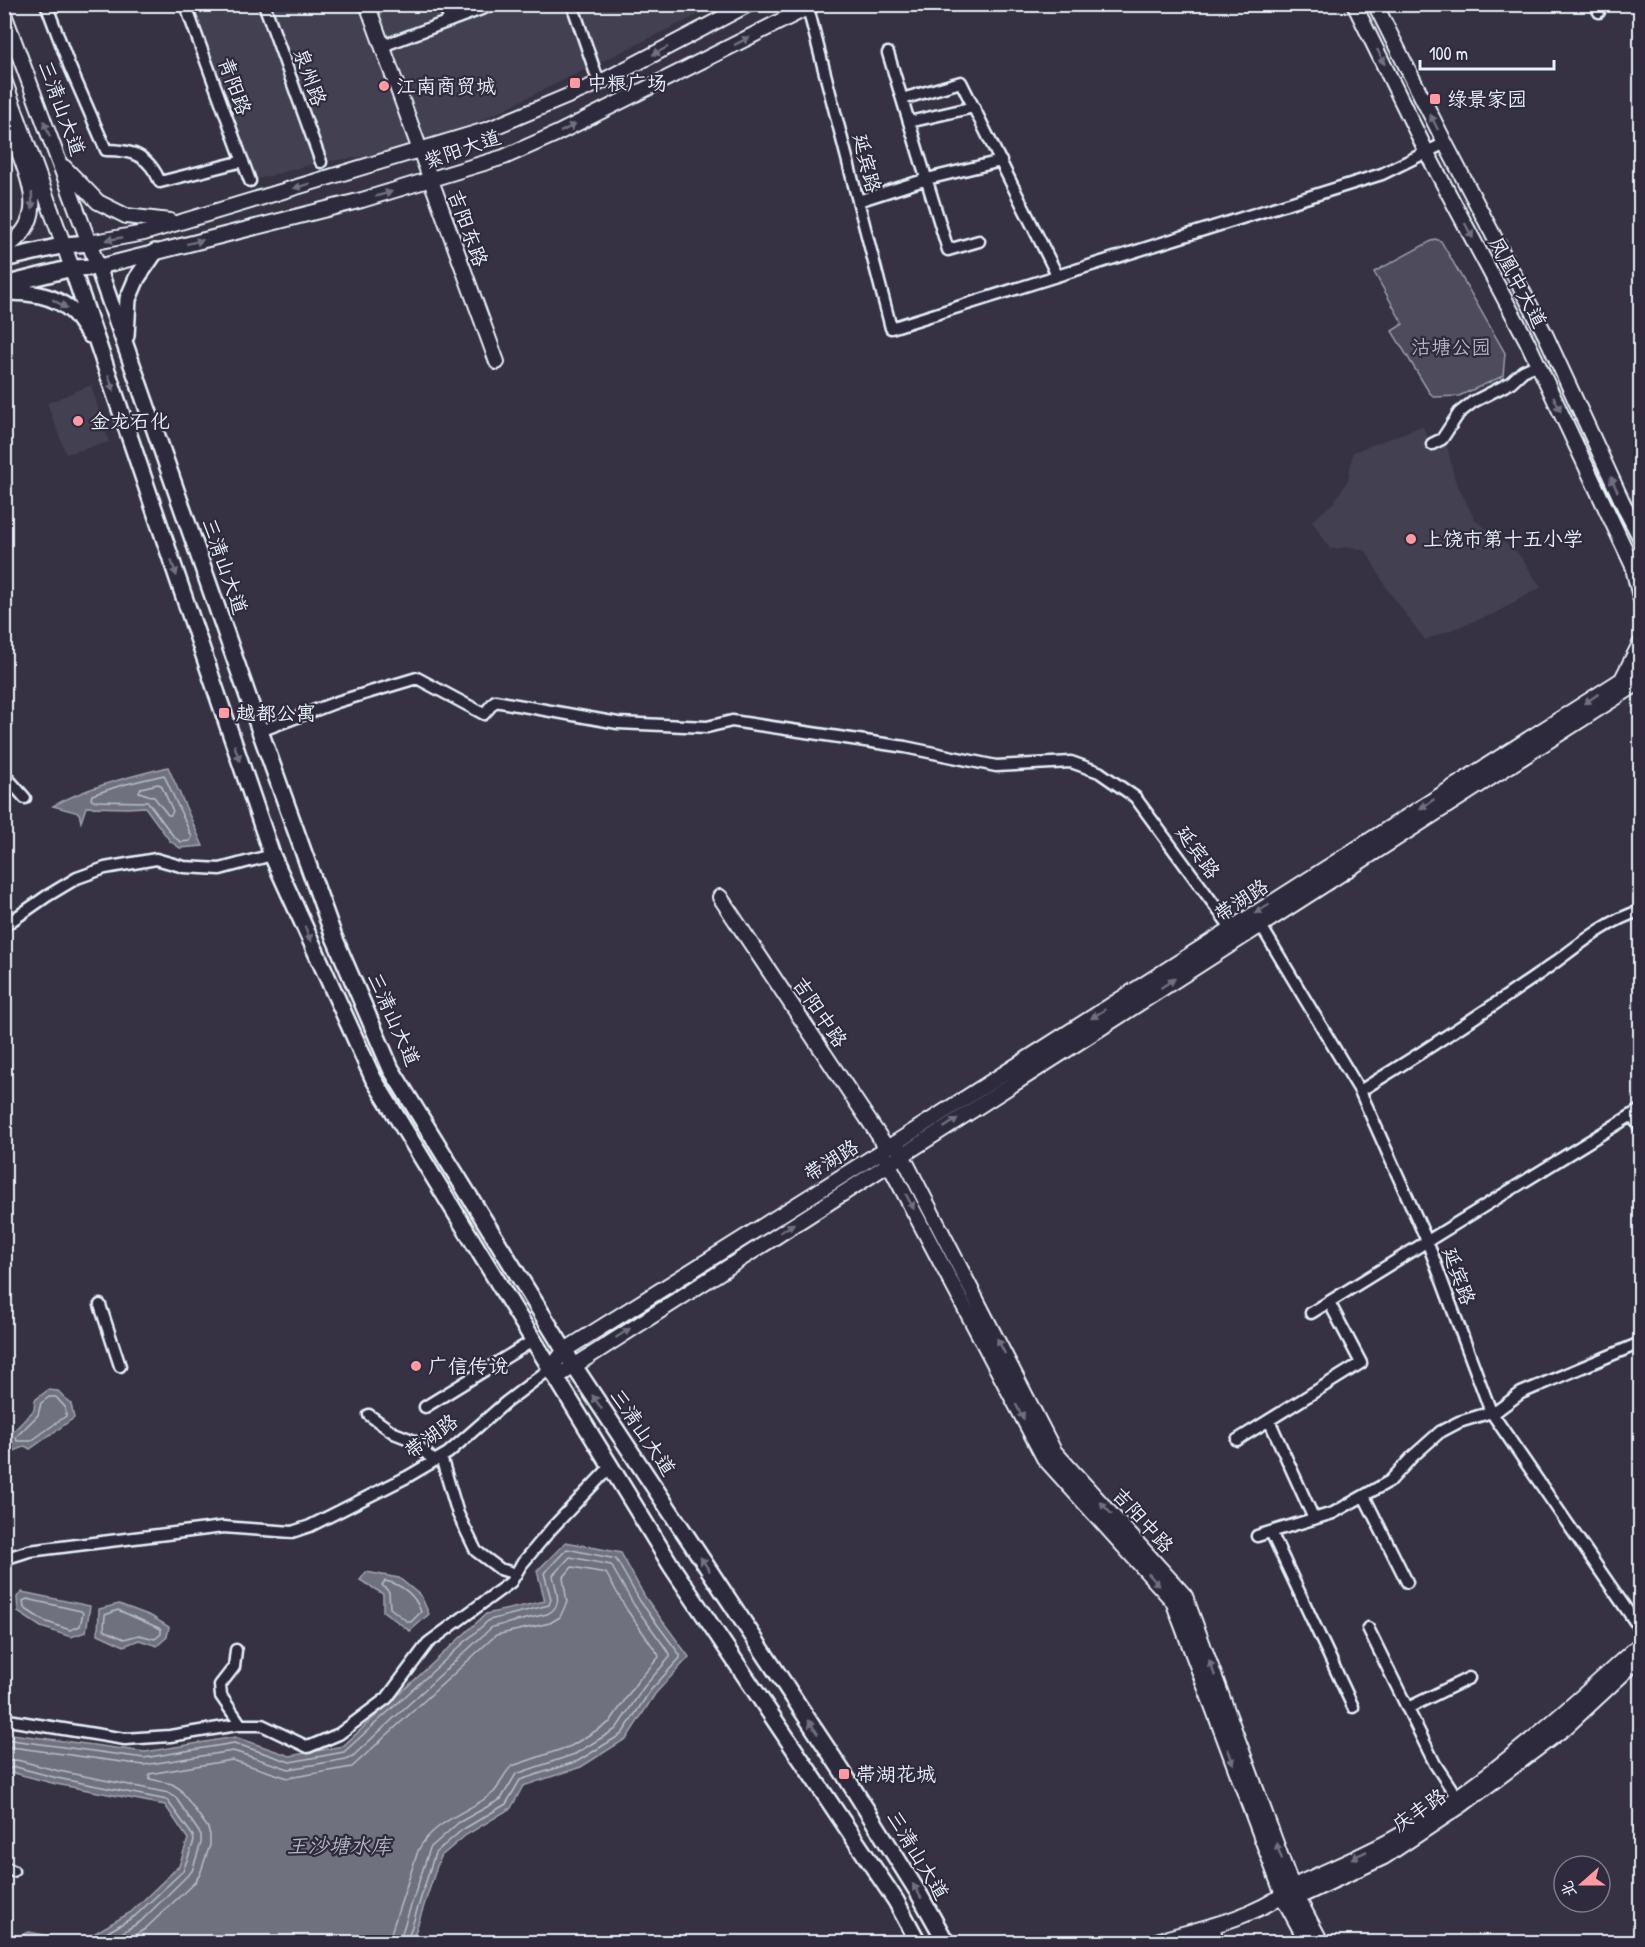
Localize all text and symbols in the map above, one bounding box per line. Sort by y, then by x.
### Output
scale bar [1420,33,1554,71]
one-way arrow [733,36,751,46]
text: 100 m [1429,41,1468,66]
street label: 泉州路 [288,44,334,111]
one-way arrow [652,46,669,56]
one-way arrow [1376,48,1386,65]
street label: 青阳路 [213,53,259,120]
street label: 三清山大道 [33,56,92,159]
place label: 中粮广场 [587,69,667,96]
place label: 江南商贸城 [396,72,496,99]
marker: 中粮广场 [568,76,582,90]
marker: 江南商贸城 [377,79,391,93]
place label: 绿景家园 [1447,85,1527,112]
marker: 绿景家园 [1428,92,1442,106]
one-way arrow [1430,113,1439,130]
one-way arrow [42,120,52,138]
street label: 紫阳大道 [420,123,504,174]
one-way arrow [559,123,576,133]
street label: 延宾路 [847,131,888,196]
one-way arrow [293,182,311,191]
street label: 吉阳东路 [442,186,495,271]
one-way arrow [376,189,394,198]
one-way arrow [27,192,37,211]
one-way arrow [1463,222,1473,240]
street label: 凤凰中大道 [1483,231,1554,332]
one-way arrow [104,235,123,244]
one-way arrow [186,236,205,246]
one-way arrow [52,298,68,309]
park label: 沽塘公园 [1411,333,1491,360]
one-way arrow [107,375,116,393]
one-way arrow [1553,396,1562,413]
place label: 金龙石化 [90,407,170,434]
marker: 金龙石化 [71,414,85,428]
one-way arrow [1610,476,1619,493]
street label: 三清山大道 [196,514,255,618]
place label: 上饶市第十五小学 [1423,525,1583,552]
marker: 上饶市第十五小学 [1404,532,1418,546]
one-way arrow [170,559,180,577]
one-way arrow [1583,693,1599,704]
place label: 越都公寓 [236,699,316,726]
marker: 越都公寓 [217,706,231,720]
one-way arrow [233,744,243,762]
one-way arrow [1419,798,1435,809]
street label: 延宾路 [1170,820,1228,885]
street label: 带湖路 [1208,871,1274,927]
one-way arrow [1254,903,1270,914]
one-way arrow [303,925,313,943]
street label: 三清山大道 [362,968,427,1070]
street label: 吉阳中路 [787,971,855,1053]
one-way arrow [1160,978,1177,989]
one-way arrow [1090,1008,1106,1019]
one-way arrow [943,1117,960,1128]
street label: 带湖路 [798,1132,864,1187]
one-way arrow [905,1194,915,1211]
one-way arrow [779,1223,795,1234]
street label: 延宾路 [1437,1243,1483,1310]
one-way arrow [615,1328,631,1339]
one-way arrow [996,1337,1006,1354]
place label: 广信传说 [428,1352,508,1379]
marker: 广信传说 [409,1359,423,1373]
street label: 三清山大道 [604,1383,683,1481]
one-way arrow [592,1393,603,1410]
one-way arrow [1015,1404,1025,1421]
street label: 带湖路 [399,1406,464,1464]
street label: 吉阳中路 [1107,1481,1181,1559]
one-way arrow [1099,1501,1113,1516]
one-way arrow [700,1556,711,1572]
one-way arrow [1147,1572,1160,1587]
one-way arrow [1206,1659,1216,1677]
one-way arrow [808,1719,819,1735]
one-way arrow [1227,1748,1237,1766]
place label: 带湖花城 [856,1760,936,1787]
marker: 带湖花城 [837,1767,851,1781]
street label: 庆丰路 [1386,1781,1452,1838]
street label: 三清山大道 [881,1805,956,1905]
water label: 王沙塘水库 [287,1831,393,1860]
one-way arrow [1273,1842,1283,1860]
one-way arrow [1351,1850,1368,1859]
north arrow [1552,1854,1612,1914]
text: 北 [1555,1878,1581,1901]
one-way arrow [912,1883,923,1899]

